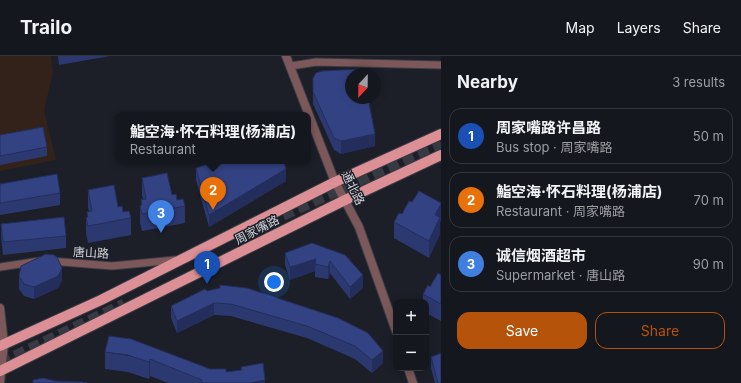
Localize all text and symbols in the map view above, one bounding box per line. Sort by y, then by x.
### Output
text: Trailo [20,16,72,39]
text: Map [566,19,595,36]
text: Layers [617,19,661,36]
text: Share [683,19,721,36]
north arrow [345,68,381,104]
text: Nearby [457,72,518,92]
text: 3 results [672,74,725,90]
popup [115,112,311,164]
text: 周家嘴路许昌路 [496,118,601,137]
text: 鮨空海·怀石料理(杨浦店) [130,122,296,141]
text: 1 [468,128,474,144]
text: 50 m [693,128,724,144]
text: Bus stop · 周家嘴路 [496,139,613,155]
text: Restaurant [130,141,196,157]
street label: 通北路 [339,168,368,207]
pin: 2 [200,177,226,210]
text: 鮨空海·怀石料理(杨浦店) [496,182,662,201]
text: 2 [467,192,475,208]
text: 70 m [694,192,724,208]
pin: 3 [148,200,174,233]
text: Restaurant · 周家嘴路 [496,203,625,219]
street label: 周家嘴路 [232,212,282,247]
street label: 唐山路 [73,244,109,261]
text: 诚信烟酒超市 [496,246,586,265]
pin: 1 [194,251,220,284]
text: 3 [467,256,475,272]
text: 90 m [693,256,724,272]
text: Supermarket · 唐山路 [496,267,625,283]
your location [264,272,284,292]
map controls [393,299,429,371]
button: + [393,299,429,335]
button: Save [457,312,587,349]
button: Share [595,312,725,349]
button: − [393,335,429,371]

